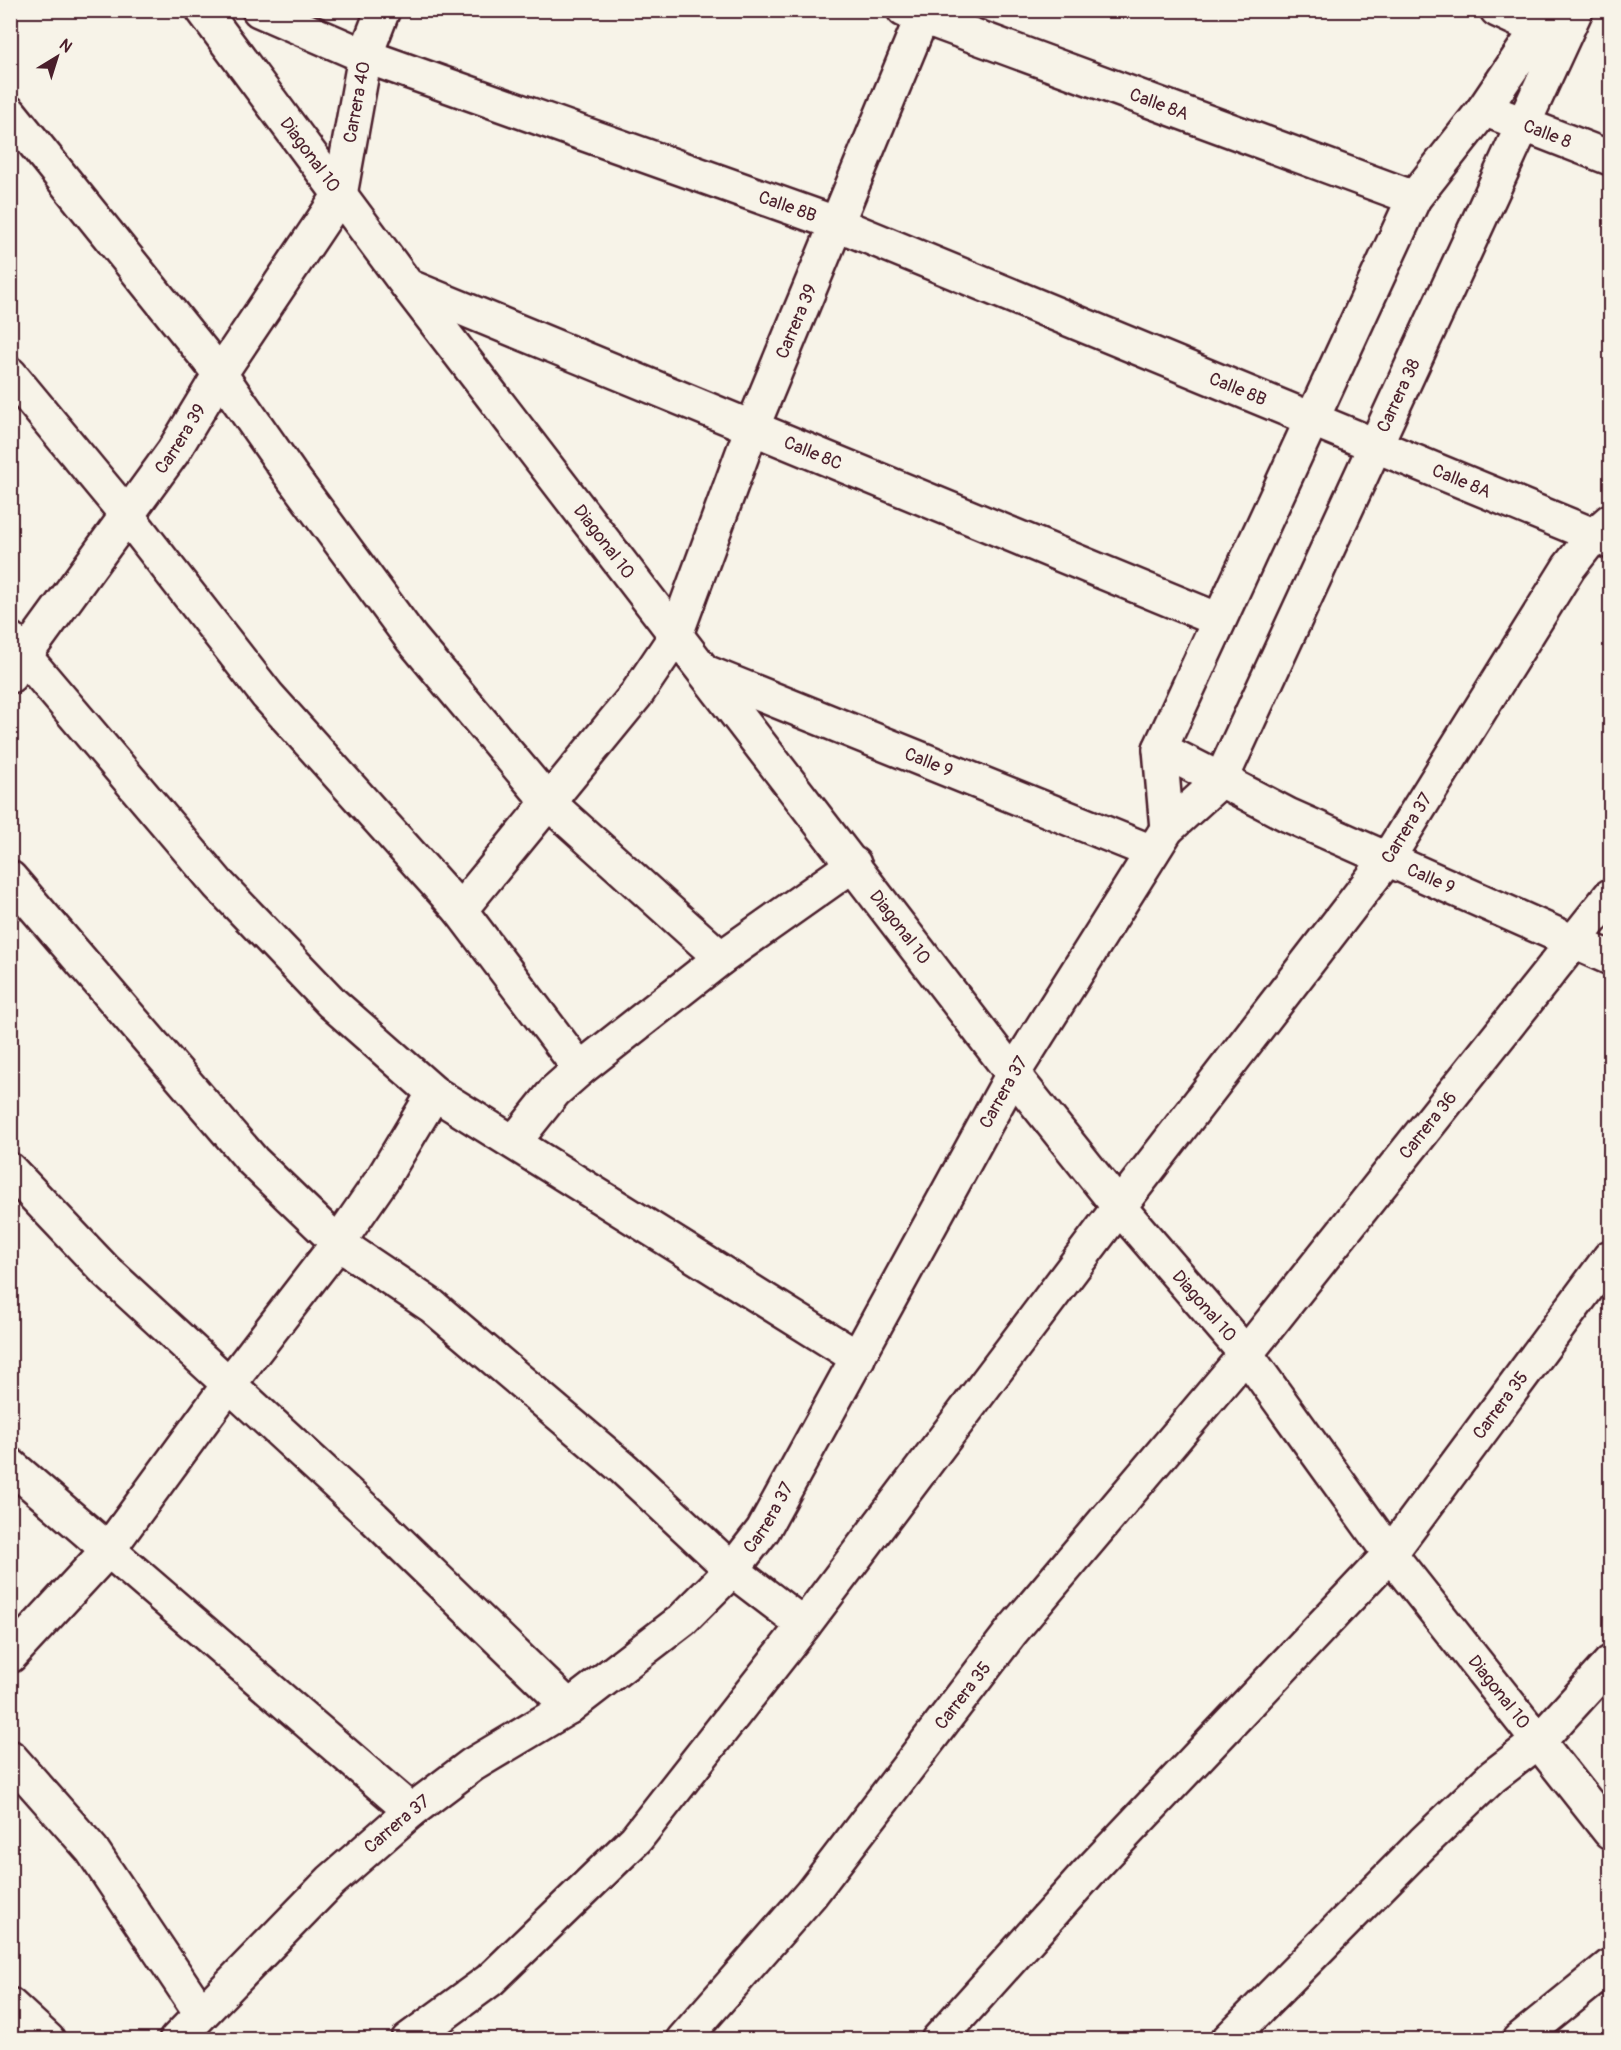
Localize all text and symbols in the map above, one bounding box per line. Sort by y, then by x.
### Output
north arrow [27,27,87,87]
text: N [55,35,76,57]
street label: Carrera 40 [339,60,376,145]
street label: Calle 8A [1126,83,1192,126]
street label: Diagonal 10 [275,113,345,197]
street label: Calle 8 [1520,114,1575,154]
street label: Calle 8B [755,186,820,228]
street label: Carrera 39 [771,281,822,362]
street label: Carrera 38 [1372,355,1426,436]
street label: Calle 8B [1205,367,1270,411]
street label: Carrera 39 [150,400,211,479]
street label: Calle 8C [780,431,845,476]
street label: Calle 8A [1429,459,1495,504]
street label: Diagonal 10 [568,500,640,584]
street label: Calle 9 [901,742,956,782]
street label: Carrera 37 [1376,788,1438,868]
street label: Calle 9 [1403,858,1458,900]
street label: Diagonal 10 [864,886,936,969]
street label: Carrera 37 [974,1052,1033,1133]
street label: Carrera 36 [1394,1087,1462,1164]
street label: Diagonal 10 [1167,1266,1241,1347]
street label: Carrera 35 [1468,1367,1534,1444]
street label: Carrera 37 [738,1478,799,1558]
street label: Diagonal 10 [1463,1651,1535,1734]
street label: Carrera 35 [930,1657,996,1734]
street label: Carrera 37 [359,1790,435,1859]

